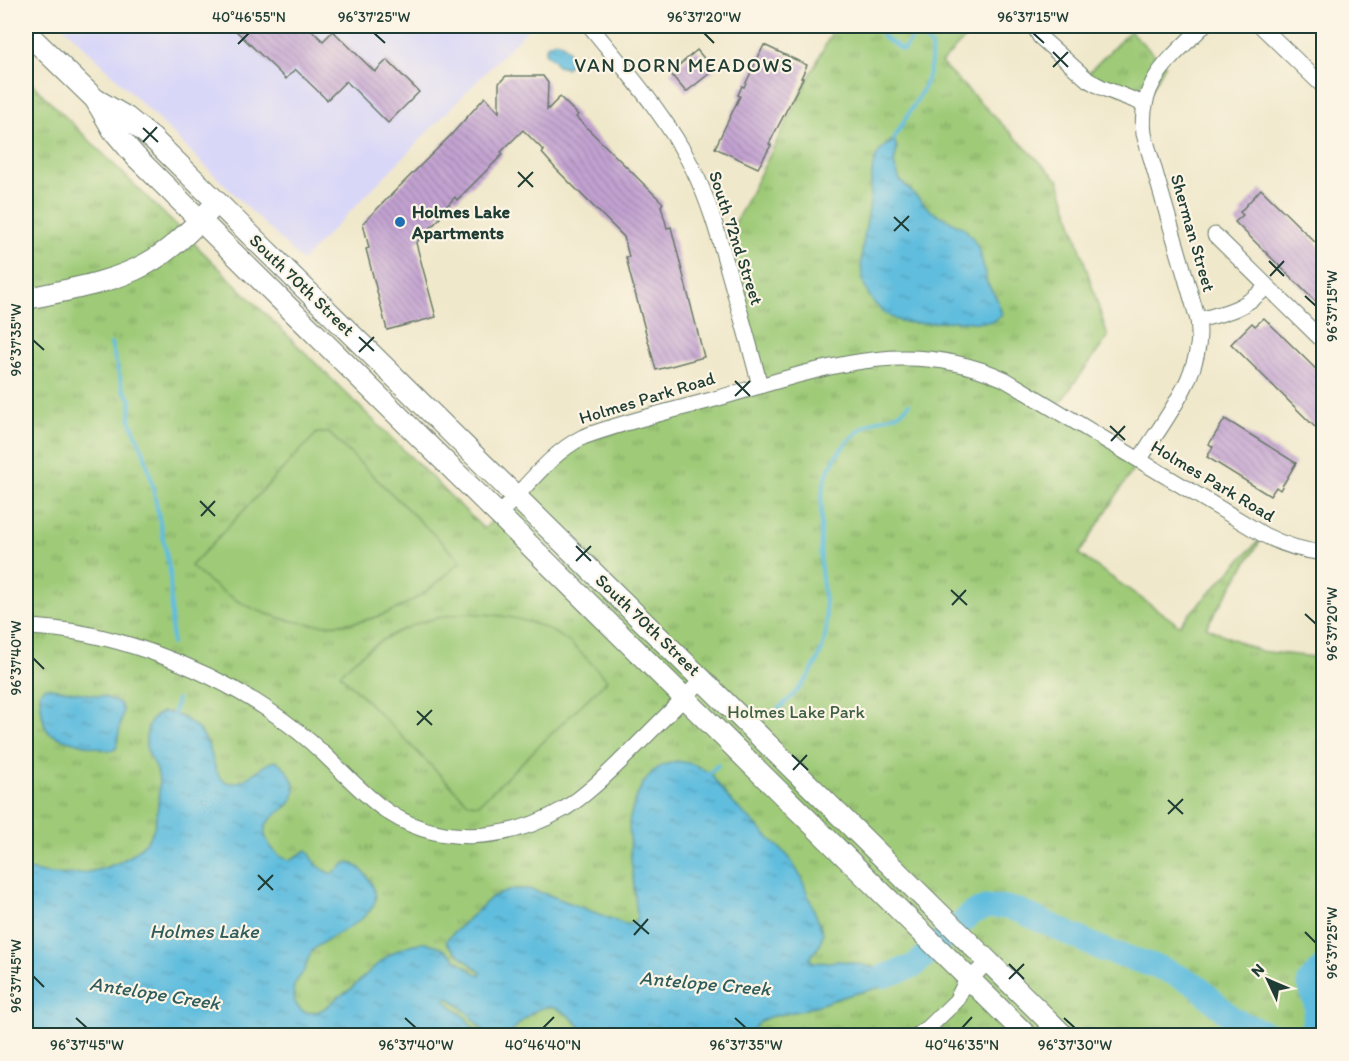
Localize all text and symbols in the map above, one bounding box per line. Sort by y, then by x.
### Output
text: 40°46'55"N [212,8,286,26]
text: 96°37'25"W [338,8,411,26]
text: 96°37'20"W [667,8,741,26]
text: 96°37'15"W [997,8,1069,26]
district label: VAN DORN MEADOWS [574,53,794,77]
street label: South 72nd Street [704,168,768,308]
street label: Sherman Street [1166,172,1220,295]
place label: Holmes Lake Apartments [411,201,511,244]
marker: Holmes Lake Apartments [393,215,407,229]
street label: South 70th Street [245,229,359,341]
text: 96°37'15"W [1323,270,1341,342]
text: 96°37'35"W [7,303,25,376]
street label: Holmes Park Road [576,367,718,429]
street label: Holmes Park Road [1147,435,1279,527]
street label: South 70th Street [591,569,705,681]
text: 96°37'20"W [1323,587,1341,661]
text: 96°37'40"W [7,620,25,696]
park label: Holmes Lake Park [727,701,865,723]
text: 96°37'25"W [1323,906,1341,979]
water label: Holmes Lake [149,919,260,943]
text: 96°37'45"W [7,939,25,1013]
north arrow [1238,950,1298,1010]
text: N [1247,959,1268,980]
water label: Antelope Creek [638,965,773,1001]
water label: Antelope Creek [88,971,223,1015]
text: 96°37'45"W [50,1036,124,1054]
text: 96°37'40"W [378,1036,454,1054]
text: 40°46'40"N [505,1036,581,1054]
text: 96°37'35"W [710,1036,783,1054]
text: 40°46'35"N [925,1036,999,1054]
text: 96°37'30"W [1038,1036,1112,1054]

